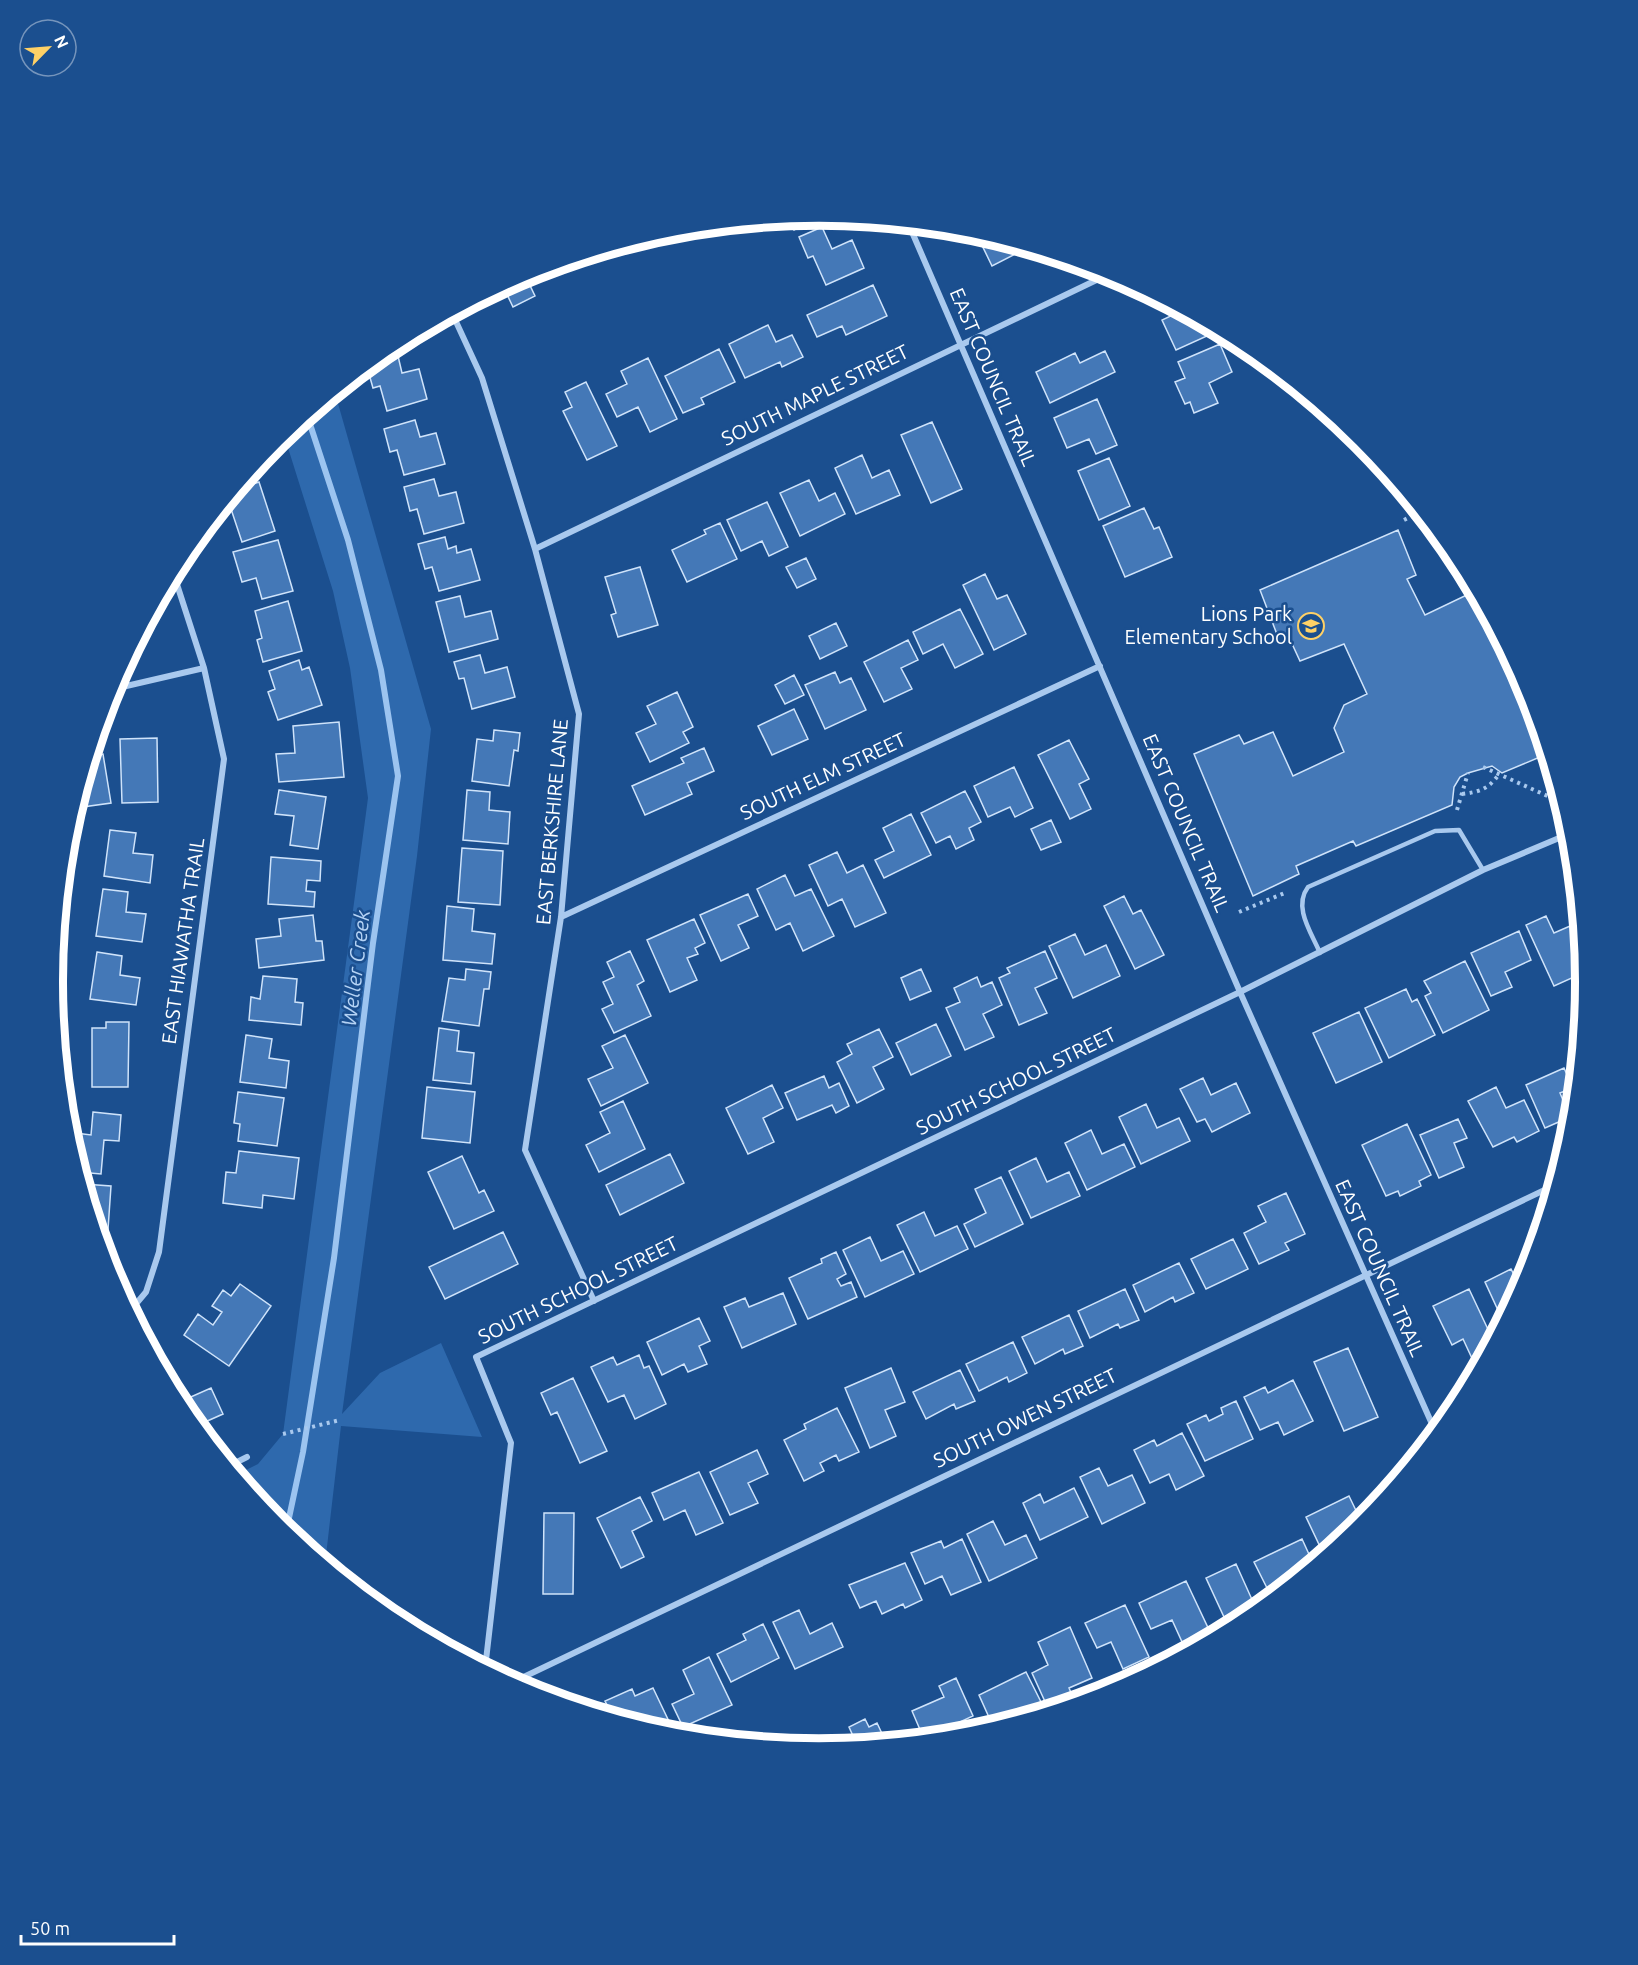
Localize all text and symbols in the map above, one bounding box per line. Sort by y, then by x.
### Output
north arrow [18,18,78,78]
text: N [51,32,72,51]
street label: EAST COUNCIL TRAIL [946,284,1041,469]
street label: SOUTH MAPLE STREET [718,339,912,450]
place label: Lions Park Elementary School [1125,602,1292,648]
school or university icon: Lions Park Elementary School [1296,611,1326,641]
street label: EAST BERKSHIRE LANE [531,718,572,926]
street label: SOUTH ELM STREET [736,727,909,824]
street label: EAST COUNCIL TRAIL [1139,730,1234,915]
street label: EAST HIAWATHA TRAIL [157,836,208,1046]
water label: Weller Creek [336,908,374,1028]
street label: SOUTH SCHOOL STREET [912,1022,1119,1139]
street label: EAST COUNCIL TRAIL [1331,1176,1430,1360]
street label: SOUTH SCHOOL STREET [474,1231,681,1348]
street label: SOUTH OWEN STREET [929,1363,1120,1472]
scale bar [21,1908,174,1946]
text: 50 m [30,1918,70,1938]

